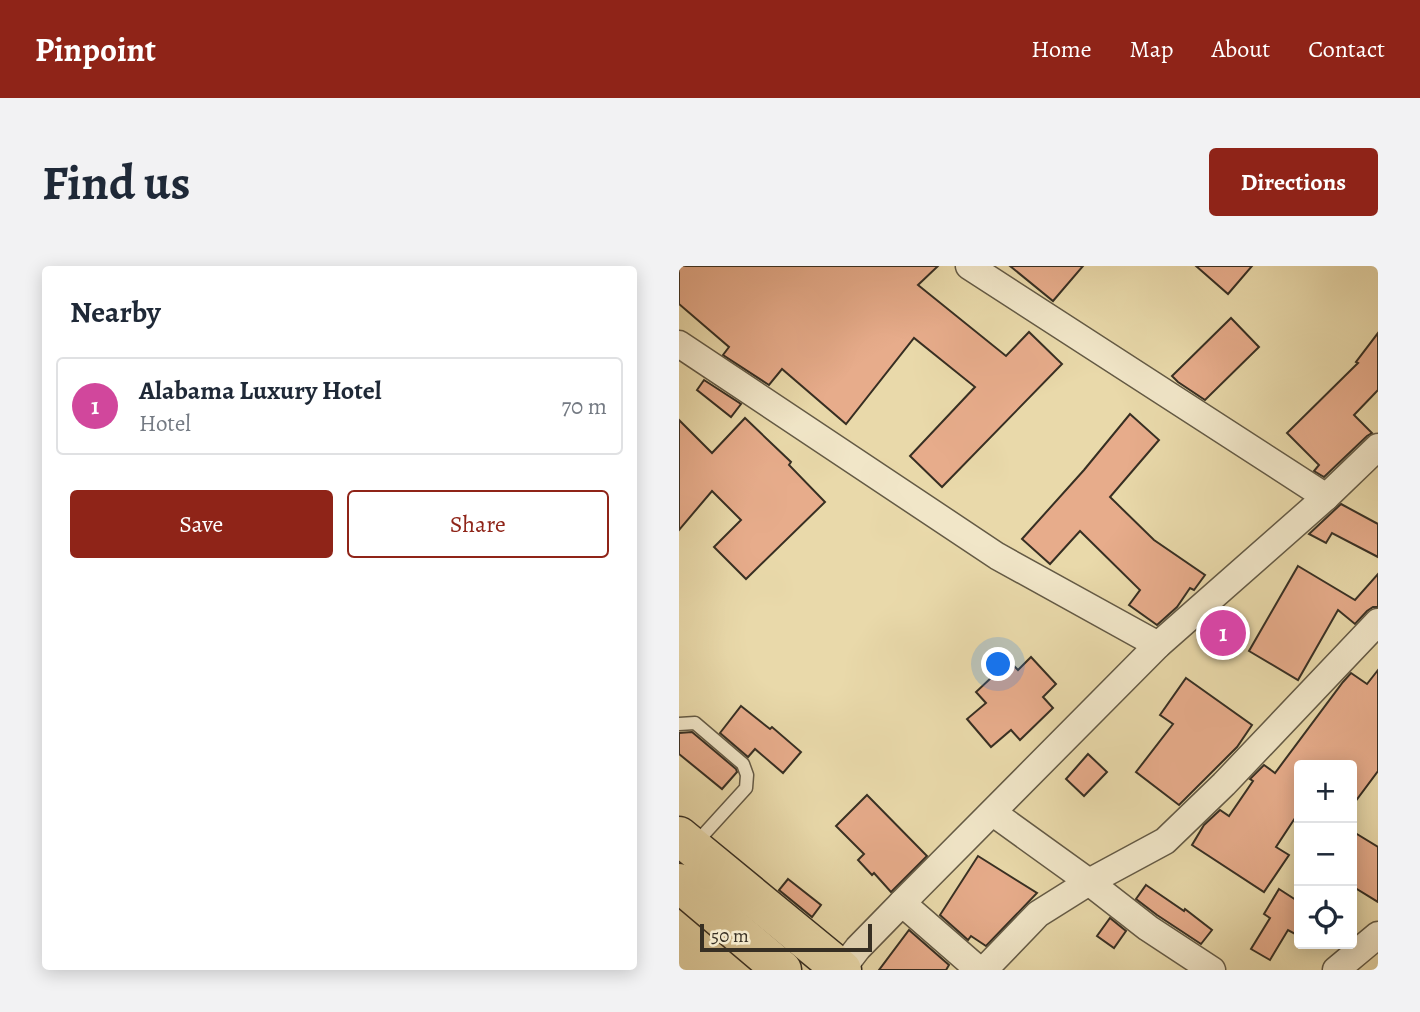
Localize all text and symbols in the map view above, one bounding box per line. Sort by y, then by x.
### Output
text: Pinpoint [35,27,156,72]
text: Home [1031,33,1092,65]
text: Map [1130,33,1174,65]
text: About [1212,33,1270,65]
text: Contact [1308,33,1385,65]
button: Directions [1209,148,1378,216]
text: Find us [42,149,190,216]
text: Nearby [70,292,161,332]
text: Alabama Luxury Hotel [139,373,382,408]
text: 1 [91,391,99,422]
text: 70 m [561,391,607,422]
text: Hotel [139,408,191,439]
button: Save [70,490,333,558]
button: Share [347,490,609,558]
pin: 1 [1200,607,1246,659]
your location [981,647,1015,681]
map controls [1294,760,1357,949]
button: + [1294,760,1357,823]
button: − [1294,823,1357,886]
button: locate [1294,886,1357,949]
scale bar [700,921,871,953]
text: 50 m [711,923,749,949]

